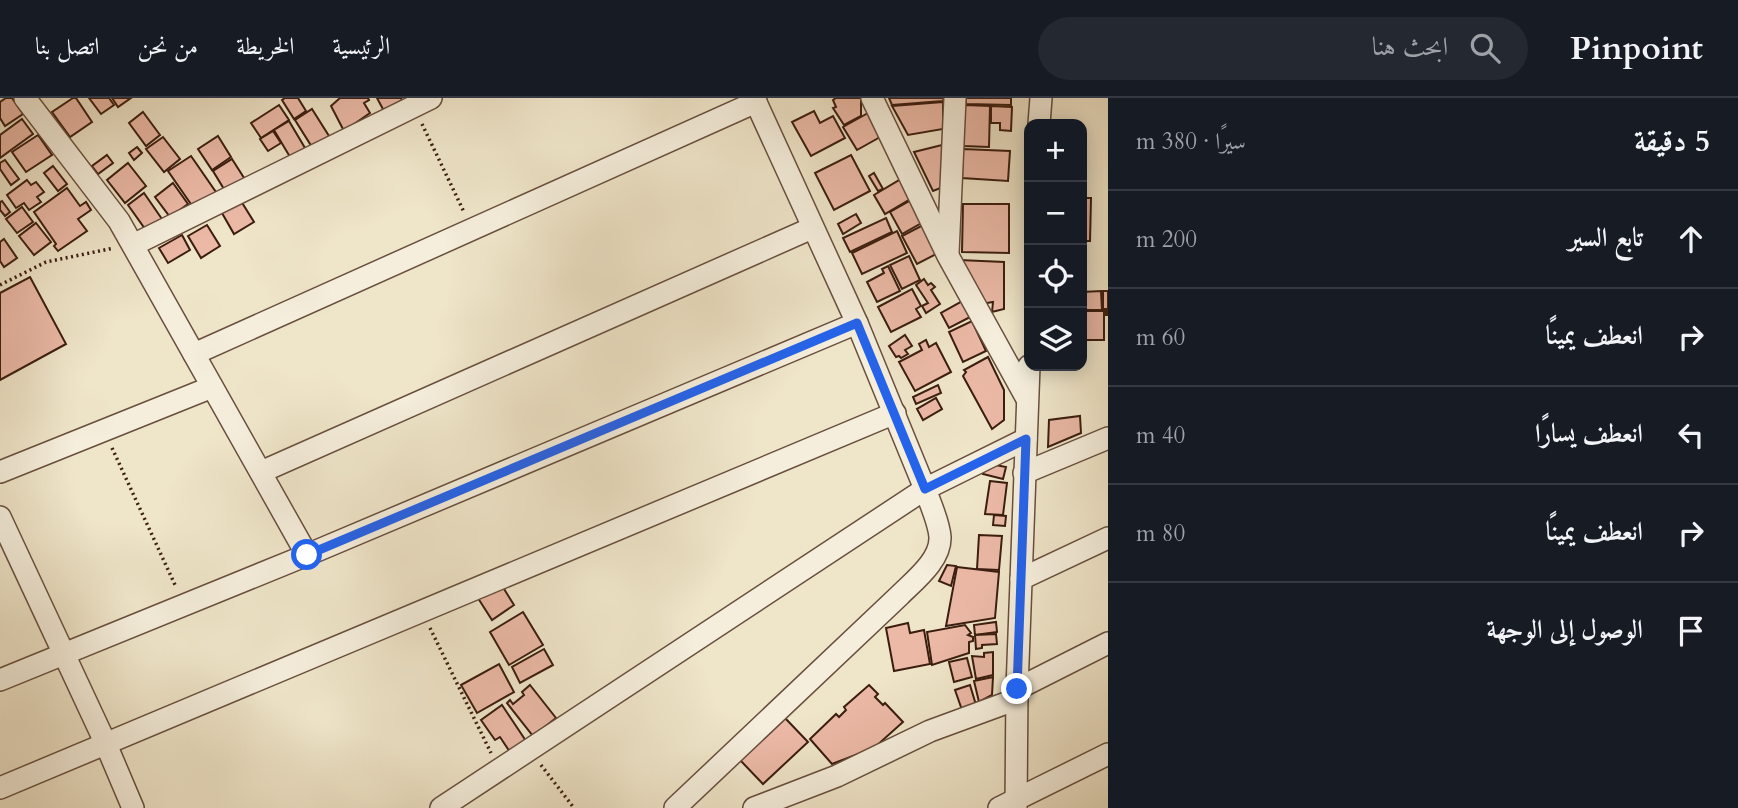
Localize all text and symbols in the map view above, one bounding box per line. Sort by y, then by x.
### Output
search box [1038,17,1528,80]
text: Pinpoint [1570,26,1703,71]
text: ابحث هنا [1372,29,1448,64]
icon: search [1466,29,1504,67]
text: اتصل بنا [35,30,99,63]
text: من نحن [137,30,198,63]
text: الخريطة [236,30,295,63]
text: الرئيسية [333,30,390,63]
map controls [1024,119,1087,371]
button: + [1024,119,1087,182]
text: 5 دقيقة [1634,121,1710,162]
text: سيرًا · 380 m [1136,126,1246,157]
button: − [1024,182,1087,245]
text: تابع السير [1568,220,1643,255]
icon: ahead [1672,220,1710,258]
text: 200 m [1136,224,1197,255]
button: locate [1024,245,1087,308]
button: layers [1024,308,1087,371]
text: انعطف يمينًا [1545,318,1643,353]
icon: right [1672,318,1710,356]
text: 60 m [1136,322,1185,353]
text: انعطف يسارًا [1535,416,1643,451]
icon: left [1672,416,1710,454]
text: 40 m [1136,420,1185,451]
text: انعطف يمينًا [1545,514,1643,549]
icon: right [1672,514,1710,552]
text: 80 m [1136,518,1185,549]
route start [291,539,322,570]
text: الوصول إلى الوجهة [1487,612,1643,647]
icon: arrive [1672,612,1710,650]
route end [1001,673,1032,704]

